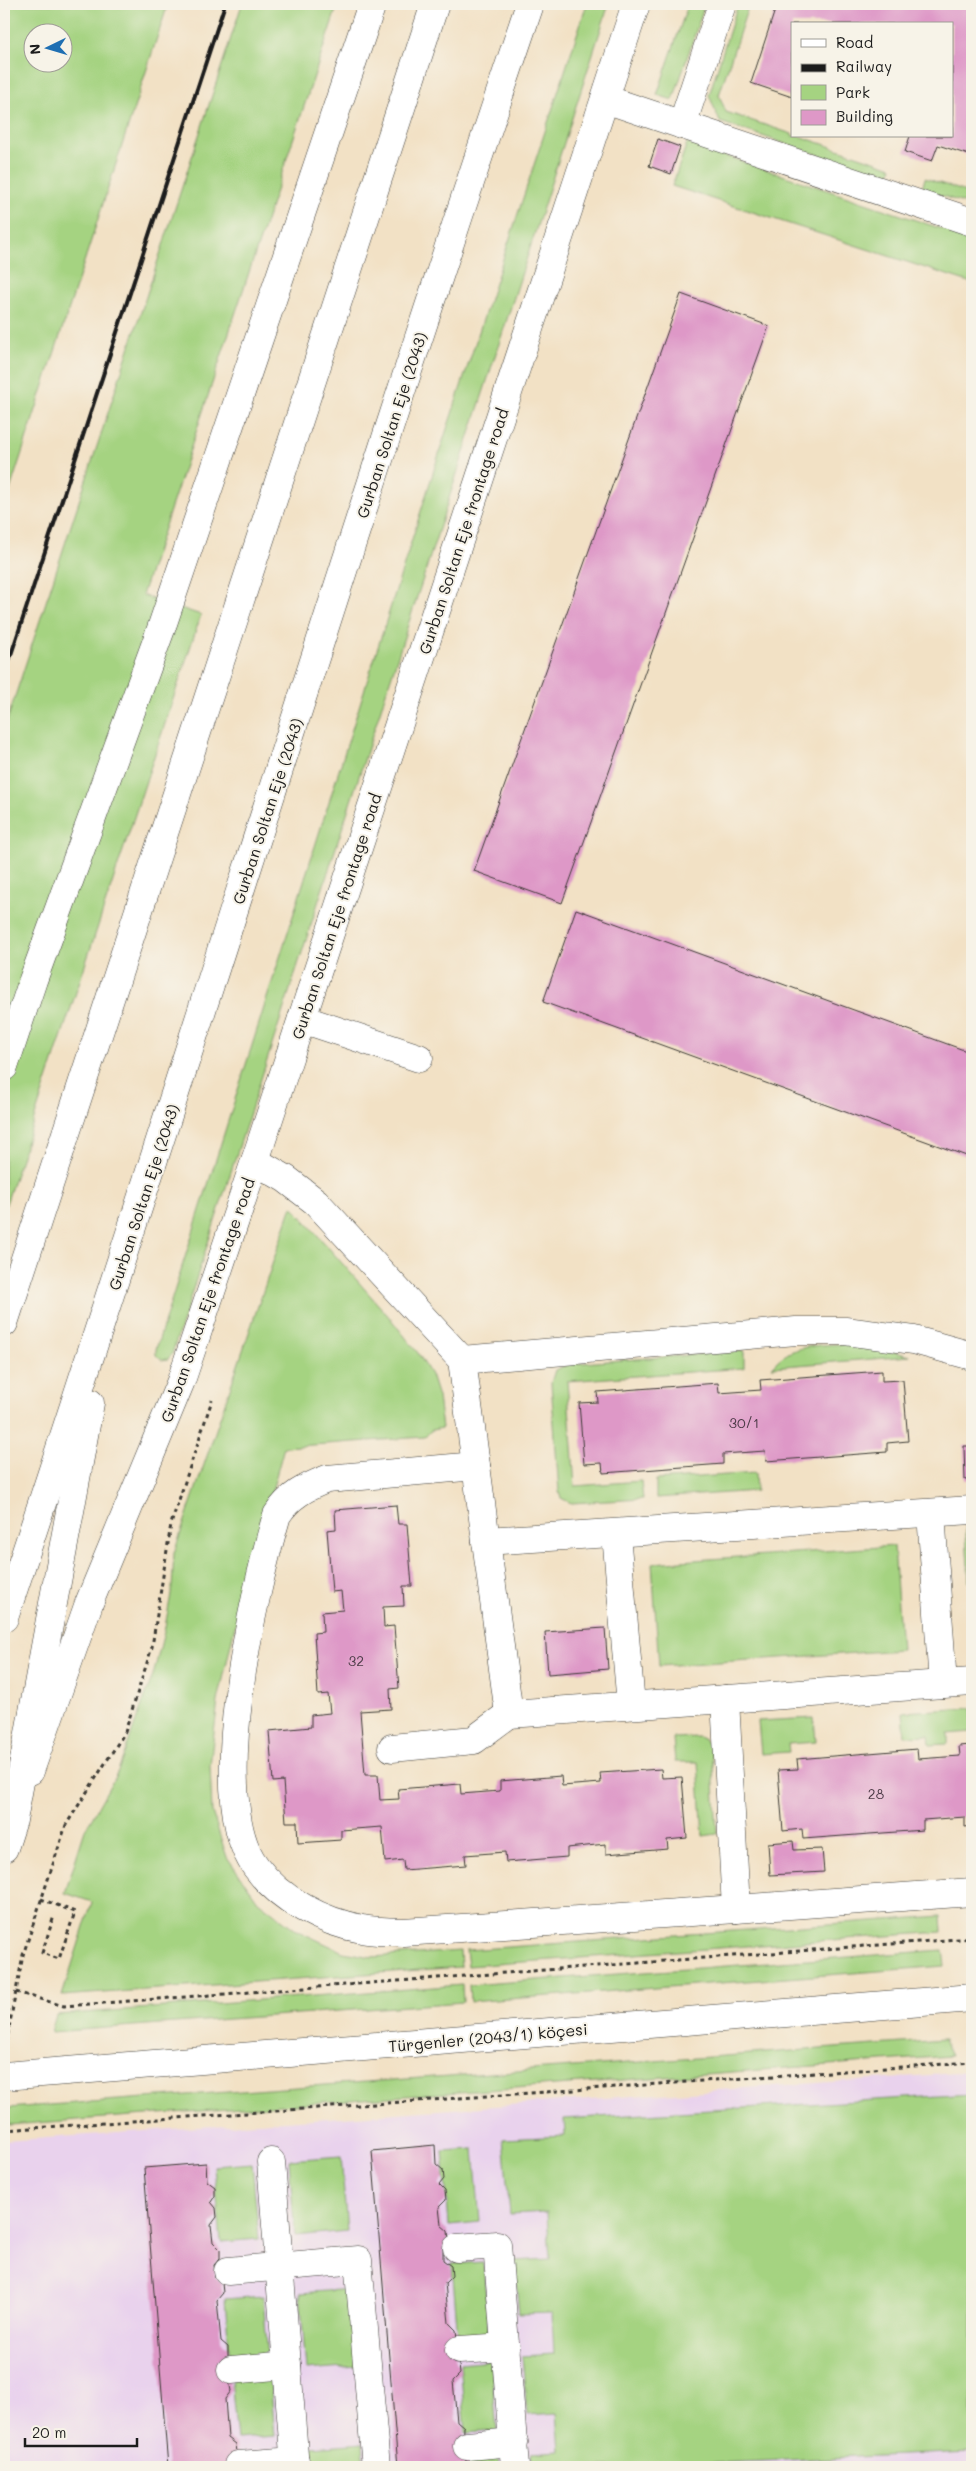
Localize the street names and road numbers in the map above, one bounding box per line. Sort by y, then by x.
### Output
street label: Gurban Soltan Eje (2043) [351,329,431,521]
street label: Gurban Soltan Eje frontage road [413,405,513,657]
street label: Gurban Soltan Eje (2043) [227,715,307,907]
street label: Gurban Soltan Eje frontage road [286,790,386,1042]
street label: Gurban Soltan Eje (2043) [103,1101,183,1293]
street label: Gurban Soltan Eje frontage road [155,1175,259,1425]
street label: Türgenler (2043/1) köçesi [388,2018,588,2056]

